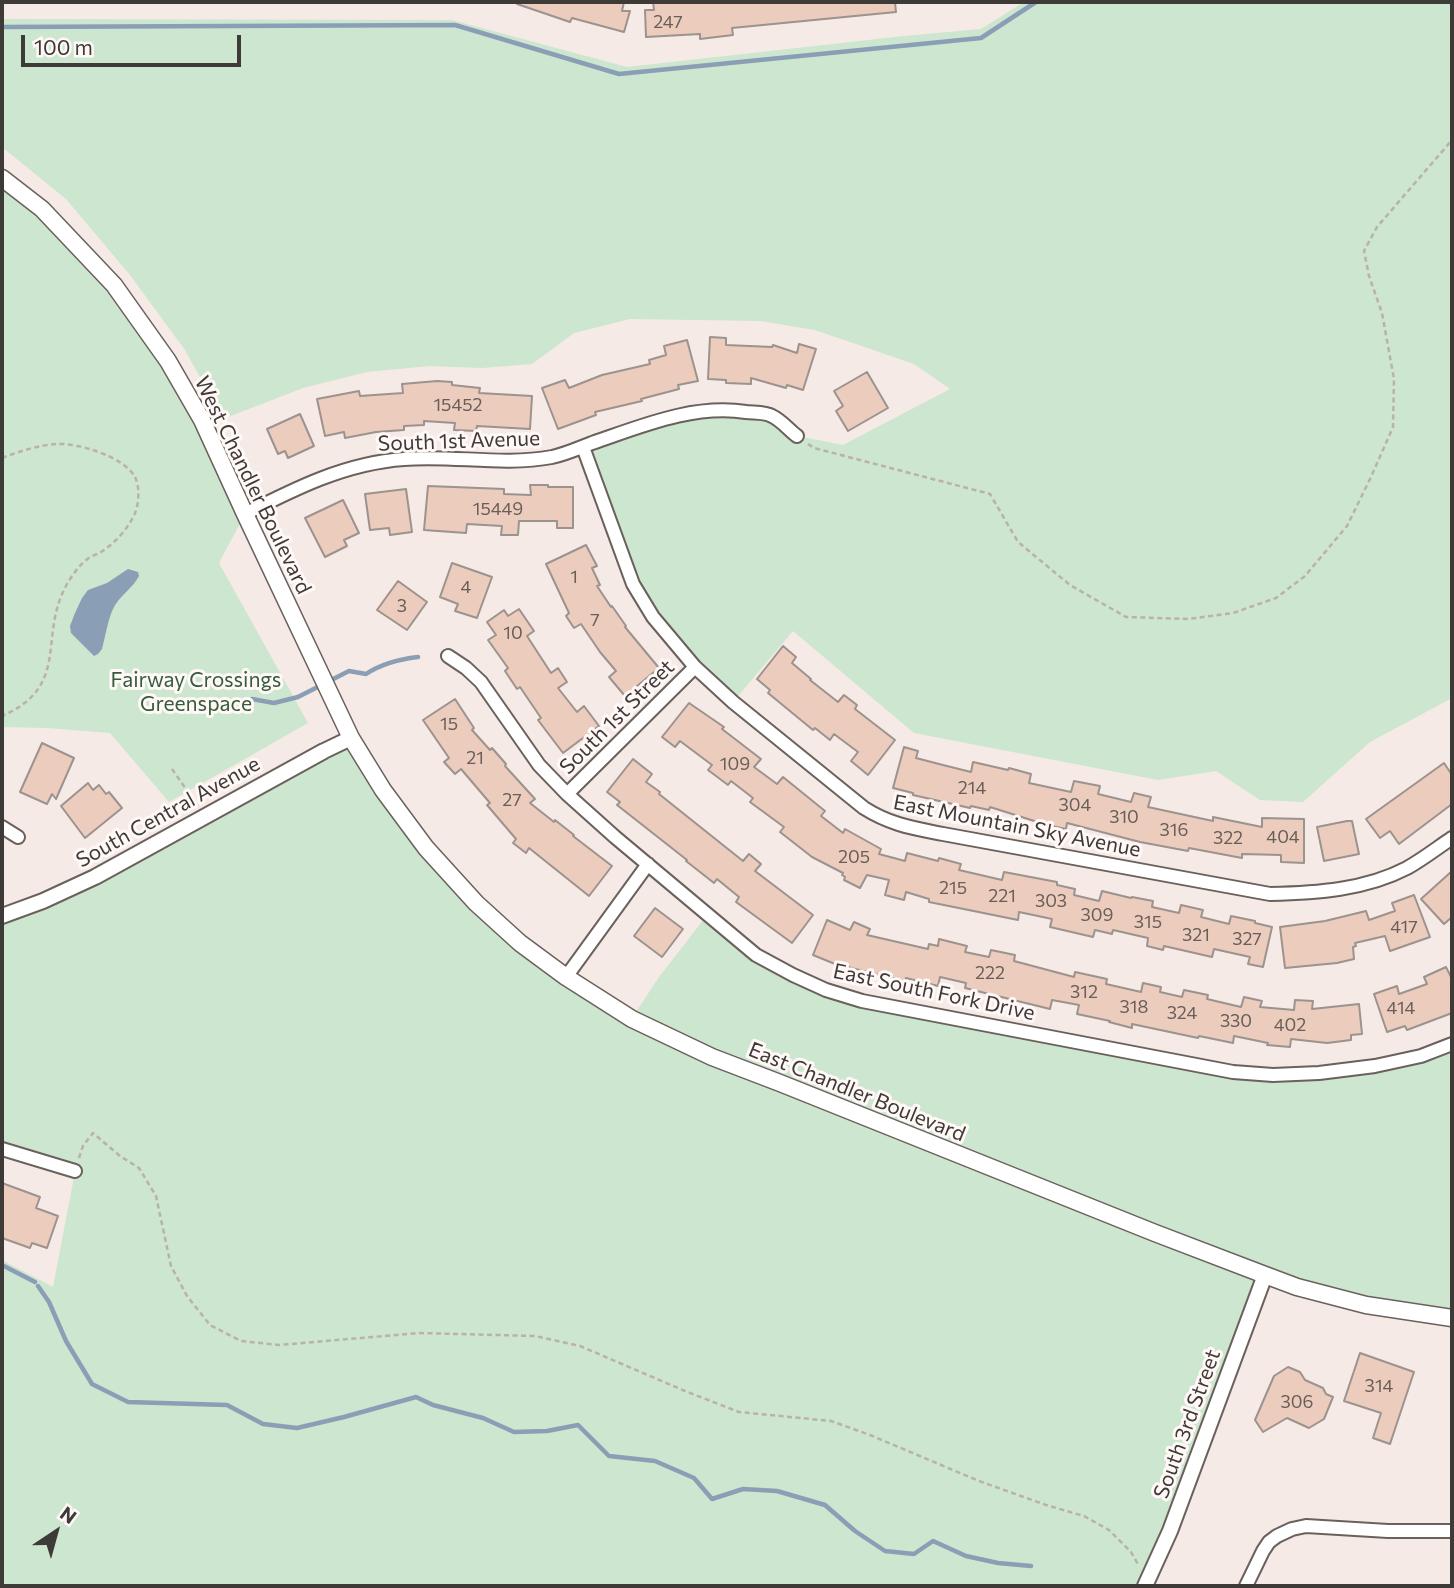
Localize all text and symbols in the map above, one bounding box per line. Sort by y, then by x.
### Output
house number: 247 [653,11,683,33]
scale bar [24,21,245,65]
text: 100 m [34,34,93,59]
street label: West Chandler Boulevard [189,372,317,598]
house number: 15452 [433,394,483,416]
street label: South 1st Avenue [377,426,541,456]
house number: 15449 [473,498,523,520]
house number: 1 [570,566,578,588]
house number: 4 [461,576,471,598]
house number: 3 [397,595,407,617]
house number: 7 [590,609,600,631]
house number: 10 [503,622,523,644]
street label: South 1st Street [554,654,680,780]
park label: Fairway Crossings Greenspace [111,667,281,717]
house number: 15 [440,713,458,735]
house number: 21 [466,747,484,769]
street label: South Central Avenue [72,751,264,873]
house number: 109 [720,753,750,775]
house number: 214 [958,777,986,799]
house number: 27 [502,789,522,811]
street label: East Mountain Sky Avenue [891,790,1143,862]
house number: 304 [1059,794,1091,816]
house number: 310 [1109,806,1139,828]
house number: 316 [1160,819,1188,841]
house number: 404 [1266,826,1300,848]
house number: 322 [1213,827,1243,849]
house number: 205 [838,846,870,868]
house number: 215 [939,877,967,899]
house number: 221 [988,885,1016,907]
house number: 303 [1035,890,1067,912]
house number: 309 [1081,904,1113,926]
house number: 315 [1134,911,1162,933]
house number: 417 [1390,916,1418,938]
house number: 321 [1182,924,1210,946]
house number: 327 [1232,928,1262,950]
street label: East South Fork Drive [831,958,1037,1026]
house number: 222 [975,962,1005,984]
house number: 312 [1070,981,1098,1003]
house number: 318 [1120,996,1148,1018]
house number: 414 [1387,997,1415,1019]
house number: 324 [1167,1002,1197,1024]
house number: 330 [1220,1010,1252,1032]
house number: 402 [1274,1014,1306,1036]
street label: East Chandler Boulevard [745,1037,969,1147]
street label: South 3rd Street [1148,1346,1226,1502]
house number: 314 [1365,1375,1393,1397]
house number: 306 [1281,1391,1313,1413]
north arrow [21,1497,91,1567]
text: N [56,1501,81,1528]

